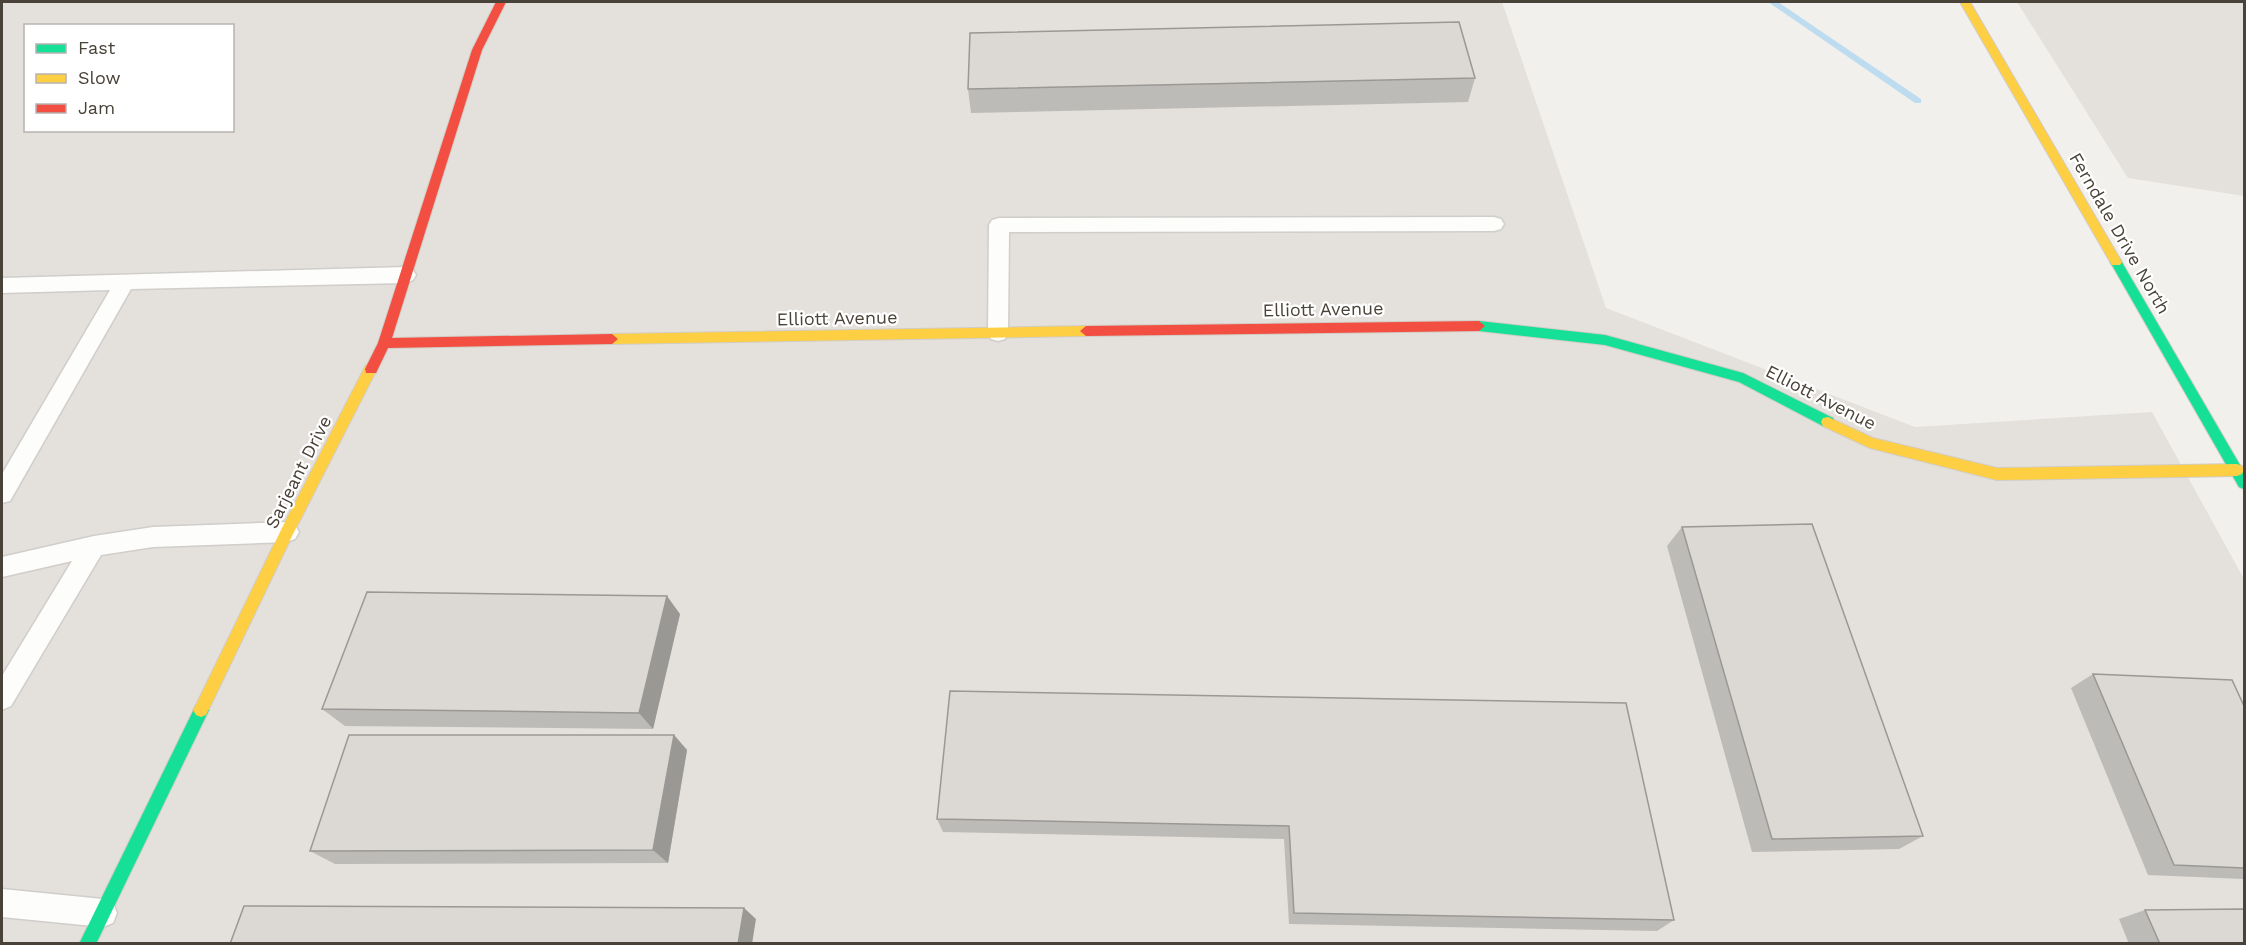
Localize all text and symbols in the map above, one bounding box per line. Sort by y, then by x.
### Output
legend [24,24,234,132]
text: Fast [78,37,116,58]
text: Slow [78,67,121,88]
text: Jam [78,97,115,118]
street label: Ferndale Drive North [2065,149,2175,317]
street label: Elliott Avenue [1262,297,1384,321]
street label: Elliott Avenue [776,306,898,330]
street label: Elliott Avenue [1762,360,1880,434]
street label: Sarjeant Drive [261,412,335,532]

